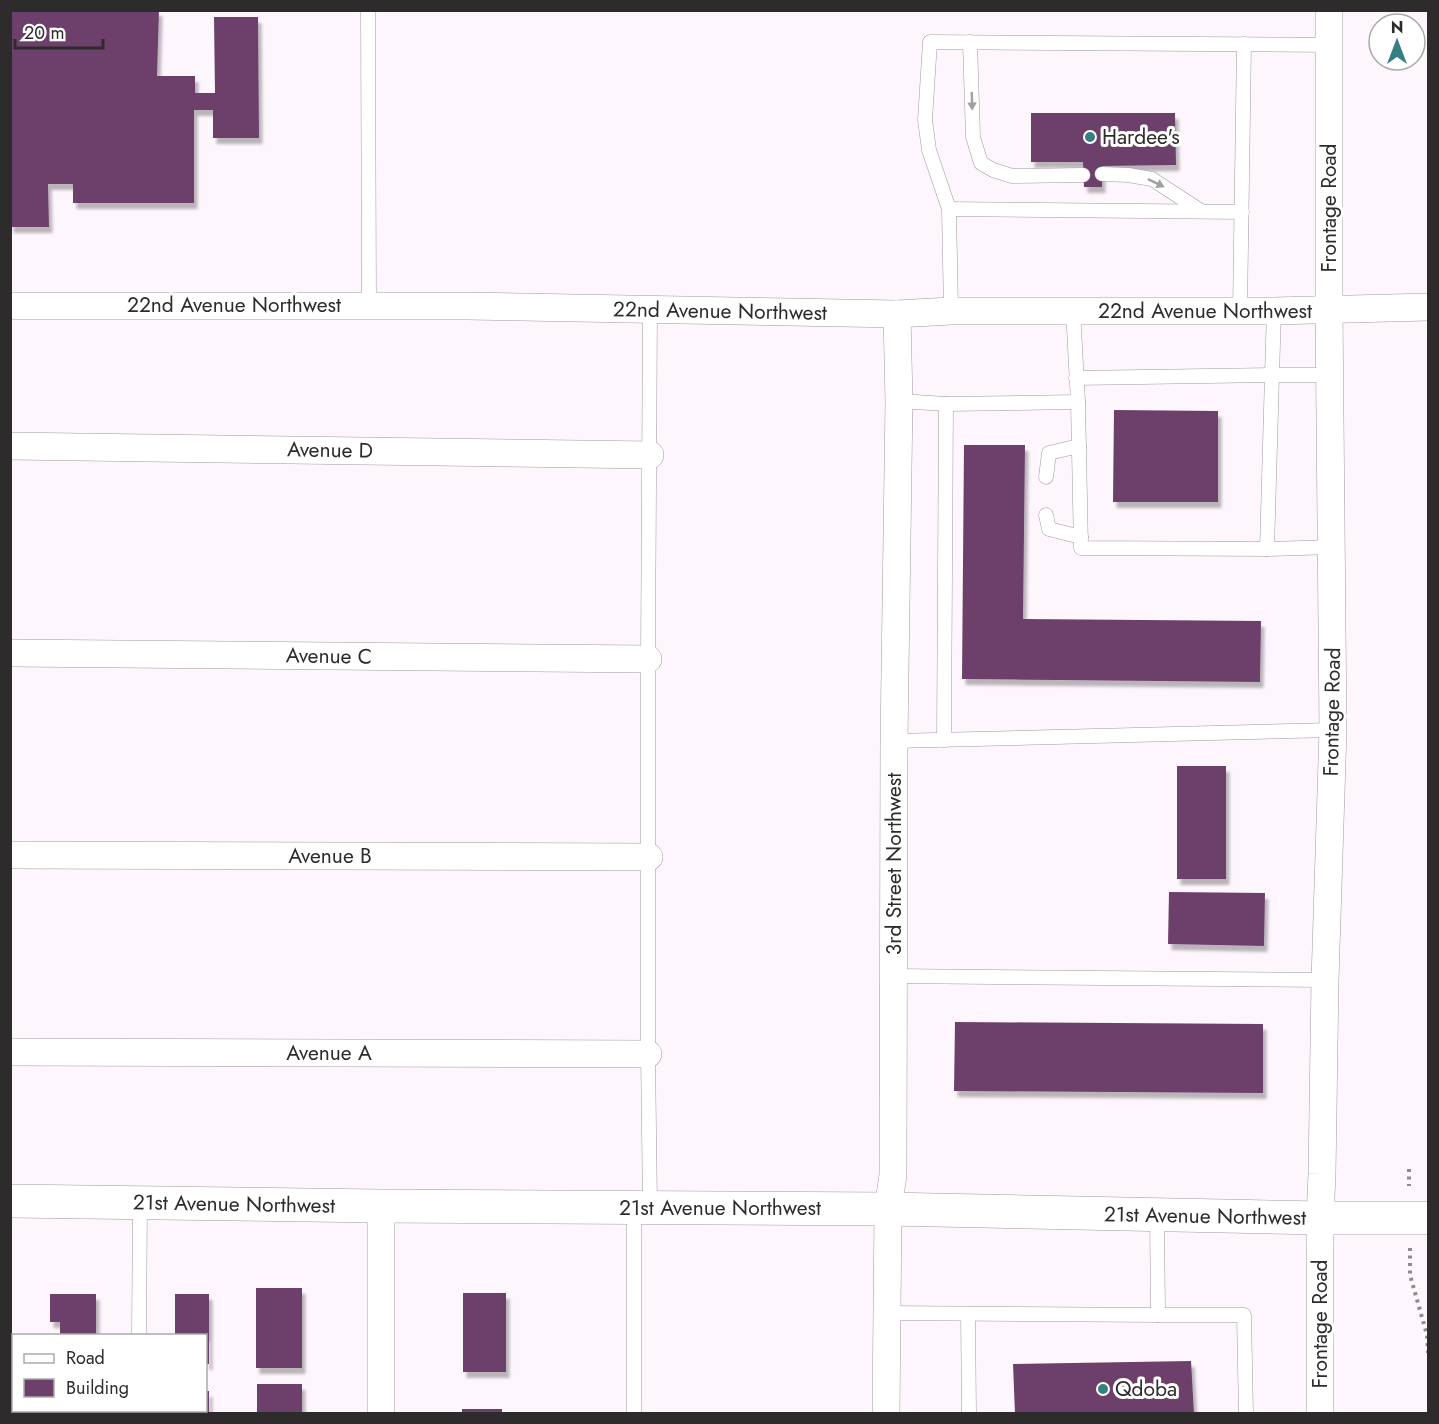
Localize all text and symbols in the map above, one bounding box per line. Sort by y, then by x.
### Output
scale bar [15,12,104,50]
north arrow [1367,12,1427,72]
text: N [1391,16,1403,39]
text: 20 m [24,20,64,46]
one-way arrow [967,91,977,110]
place label: Hardee's [1102,122,1180,152]
marker: Hardee's [1083,130,1097,144]
street label: Frontage Road [1314,144,1344,272]
one-way arrow [1147,178,1164,187]
street label: 22nd Avenue Northwest [127,290,341,320]
street label: 22nd Avenue Northwest [613,294,827,328]
street label: 22nd Avenue Northwest [1098,296,1312,326]
street label: Avenue D [287,434,373,466]
street label: Avenue C [286,640,372,672]
street label: Frontage Road [1316,647,1348,777]
street label: 3rd Street Northwest [879,773,909,955]
street label: Avenue B [288,841,372,871]
street label: Avenue A [286,1038,372,1068]
street label: 21st Avenue Northwest [133,1187,335,1221]
street label: 21st Avenue Northwest [619,1193,821,1223]
street label: 21st Avenue Northwest [1104,1199,1306,1233]
street label: Frontage Road [1305,1260,1335,1388]
legend [12,1334,207,1412]
text: Road [66,1345,105,1371]
place label: Qdoba [1115,1374,1177,1404]
text: Building [66,1375,129,1401]
marker: Qdoba [1096,1382,1110,1396]

